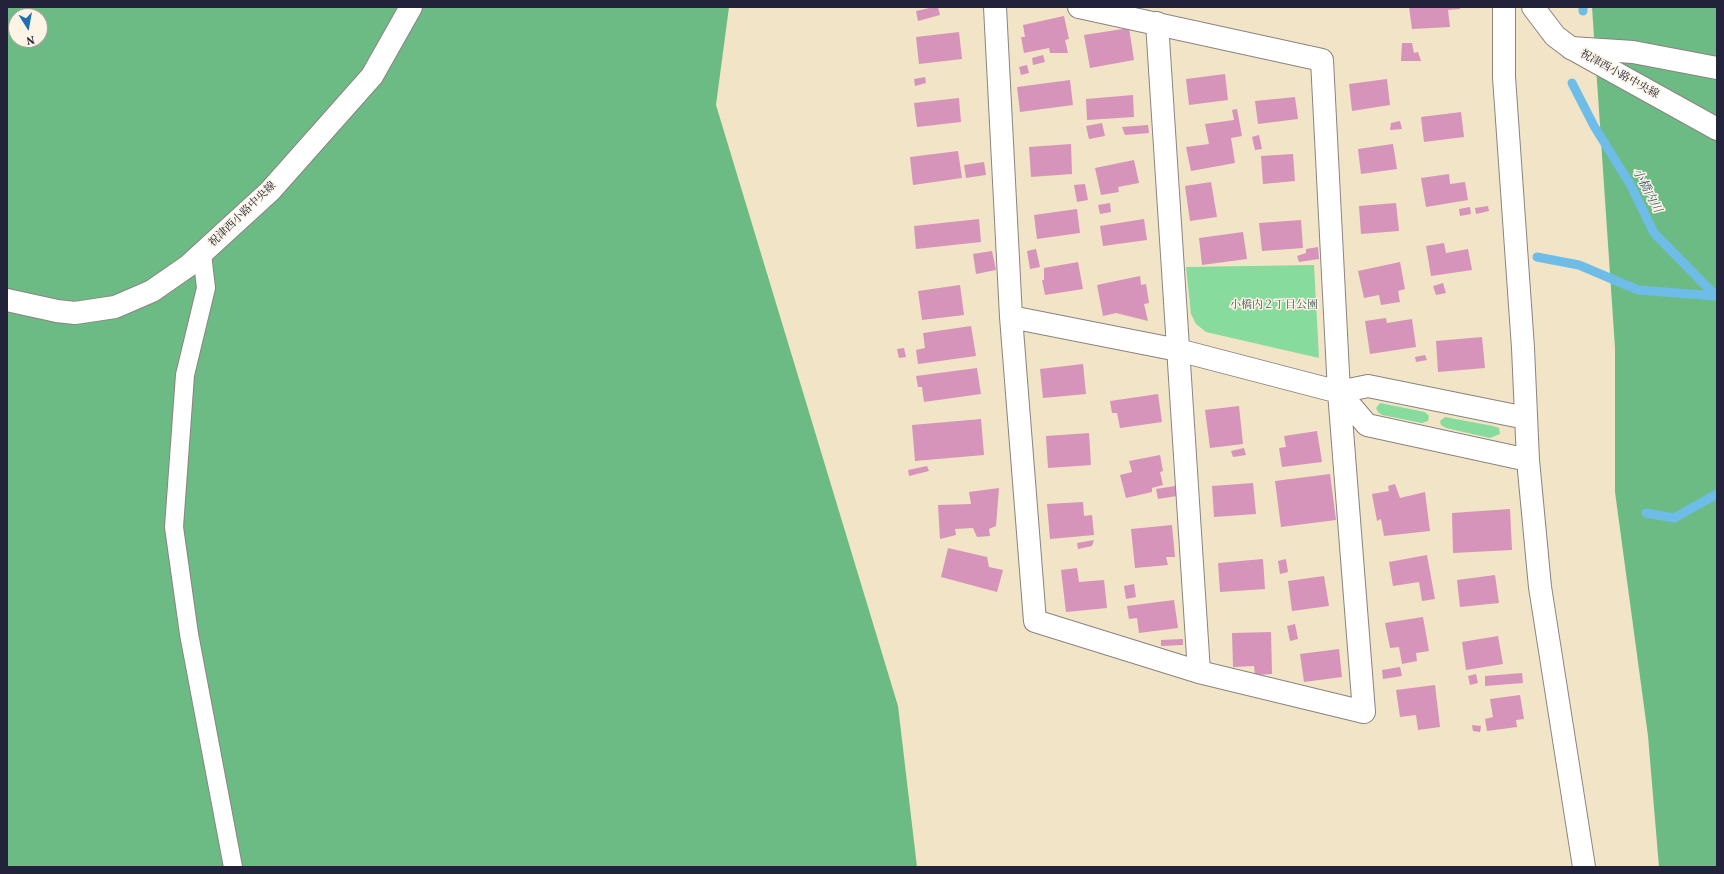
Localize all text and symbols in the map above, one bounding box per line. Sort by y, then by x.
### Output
north arrow [8,8,48,48]
text: N [25,31,36,47]
street label: 祝津西小路中央線 [1577,48,1661,102]
water label: 小橋内川 [1628,166,1664,216]
street label: 祝津西小路中央線 [207,180,279,250]
park label: 小橋内２丁目公園 [1230,299,1318,313]

